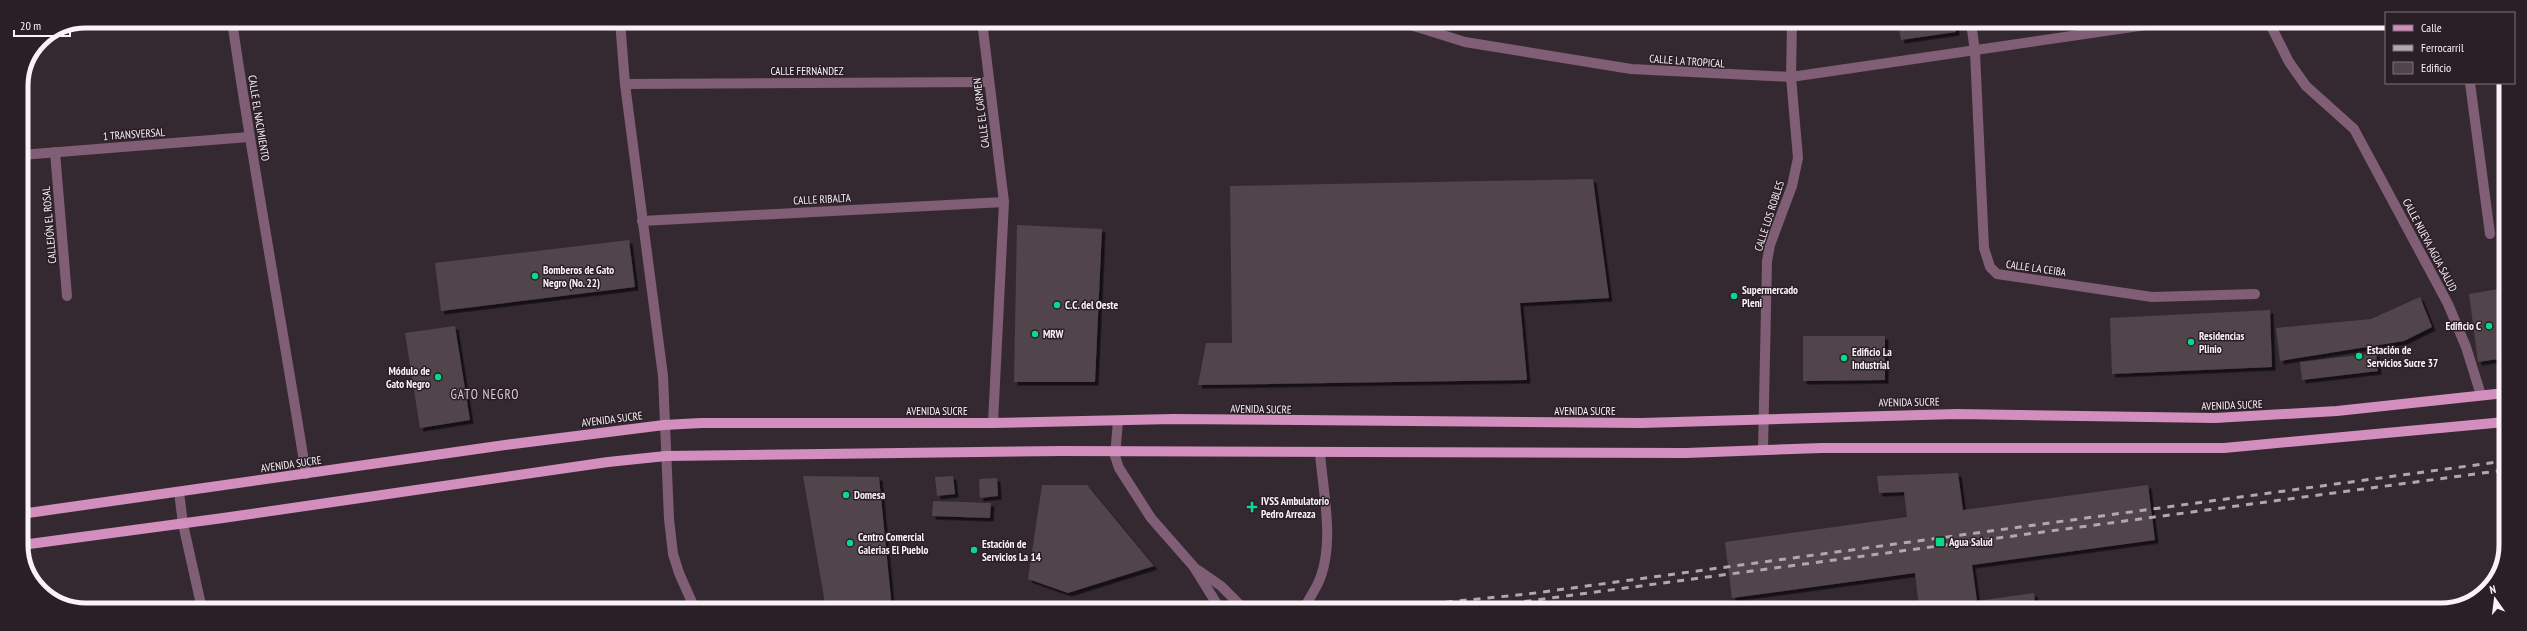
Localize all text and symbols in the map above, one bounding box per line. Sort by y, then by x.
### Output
scale bar [14,12,70,38]
legend [2385,12,2515,84]
text: 20 m [20,18,41,33]
text: Calle [2421,20,2442,35]
text: Ferrocarril [2421,40,2464,55]
street label: CALLE LA TROPICAL [1649,51,1726,71]
text: Edificio [2421,60,2451,75]
street label: CALLE FERNÁNDEZ [770,64,844,78]
street label: CALLE EL NACIMIENTO [245,74,273,162]
street label: CALLE EL CARMEN [970,77,992,149]
street label: 1 TRANSVERSAL [102,125,166,143]
street label: CALLE LOS ROBLES [1751,179,1787,253]
street label: CALLEJÓN EL ROSAL [39,185,59,264]
street label: CALLE RIBALTA [793,190,852,207]
street label: CALLE NUEVA AGUA SALUD [2400,196,2461,294]
street label: CALLE LA CEIBA [2005,257,2068,279]
place label: Bomberos de Gato Negro (No. 22) [543,263,614,290]
marker: Bomberos de Gato Negro (No. 22) [530,271,540,281]
place label: Supermercado Pleni [1742,283,1798,310]
marker: Supermercado Pleni [1729,291,1739,301]
place label: C.C. del Oeste [1065,298,1119,312]
marker: C.C. del Oeste [1052,300,1062,310]
place label: Edificio C [2445,319,2481,333]
marker: Edificio C [2484,321,2494,331]
place label: MRW [1043,327,1063,341]
marker: MRW [1030,329,1040,339]
place label: Residencias Plinio [2199,329,2245,356]
marker: Residencias Plinio [2186,337,2196,347]
place label: Estación de Servicios Sucre 37 [2367,343,2438,370]
place label: Edificio La Industrial [1852,345,1892,372]
marker: Estación de Servicios Sucre 37 [2354,351,2364,361]
marker: Edificio La Industrial [1839,353,1849,363]
place label: Módulo de Gato Negro [386,364,430,391]
marker: Módulo de Gato Negro [433,372,443,382]
district label: GATO NEGRO [450,386,520,403]
street label: AVENIDA SUCRE [1878,394,1940,410]
street label: AVENIDA SUCRE [2201,397,2263,413]
street label: AVENIDA SUCRE [1230,401,1292,417]
street label: AVENIDA SUCRE [906,404,968,418]
street label: AVENIDA SUCRE [1554,404,1616,418]
street label: AVENIDA SUCRE [581,408,644,430]
street label: AVENIDA SUCRE [260,453,323,475]
place label: Domesa [854,488,886,502]
marker: Domesa [841,490,851,500]
place label: IVSS Ambulatorio Pedro Arreaza [1261,494,1329,521]
marker: IVSS Ambulatorio Pedro Arreaza [1246,501,1258,513]
place label: Centro Comercial Galerias El Pueblo [858,530,929,557]
place label: Agua Salud [1948,535,1993,549]
marker: Agua Salud [1934,536,1946,548]
place label: Estación de Servicios La 14 [982,537,1042,564]
marker: Centro Comercial Galerias El Pueblo [845,538,855,548]
marker: Estación de Servicios La 14 [969,545,979,555]
north arrow [2475,579,2515,619]
text: N [2488,582,2497,597]

